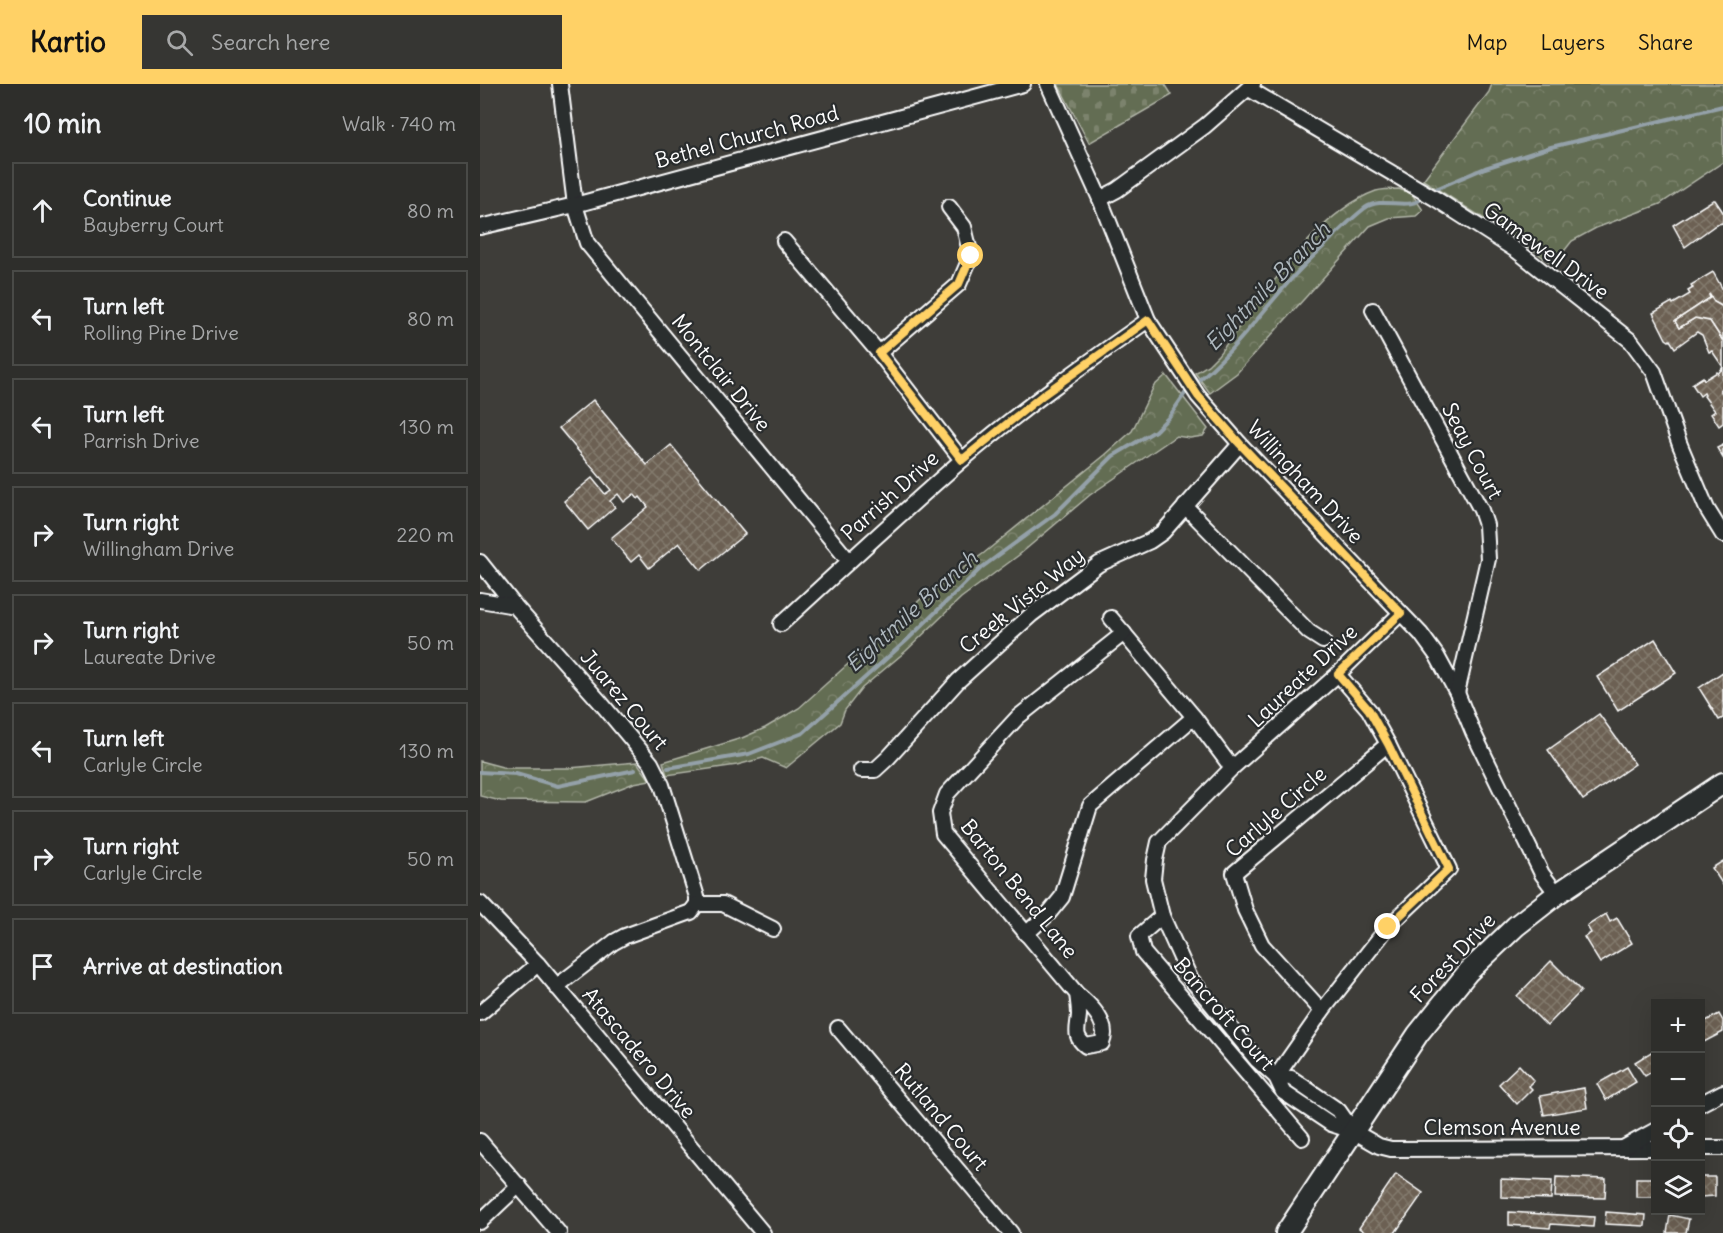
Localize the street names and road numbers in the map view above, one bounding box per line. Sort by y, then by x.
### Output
street label: Bethel Church Road [652,99,842,174]
street label: Gamewell Drive [1478,196,1614,305]
street label: Montclair Drive [666,309,777,437]
street label: Seay Court [1436,398,1509,504]
street label: Willingham Drive [1241,414,1369,549]
street label: Parrish Drive [835,445,944,547]
street label: Creek Vista Way [953,542,1090,659]
street label: Laureate Drive [1242,618,1363,733]
street label: Juarez Court [575,644,674,755]
street label: Carlyle Circle [1219,760,1332,863]
street label: Barton Bend Lane [955,813,1084,964]
street label: Forest Drive [1404,907,1501,1008]
street label: Bancroft Court [1168,952,1281,1076]
street label: Atascadero Drive [577,982,702,1124]
street label: Rutland Court [889,1057,994,1176]
street label: Clemson Avenue [1423,1114,1581,1141]

